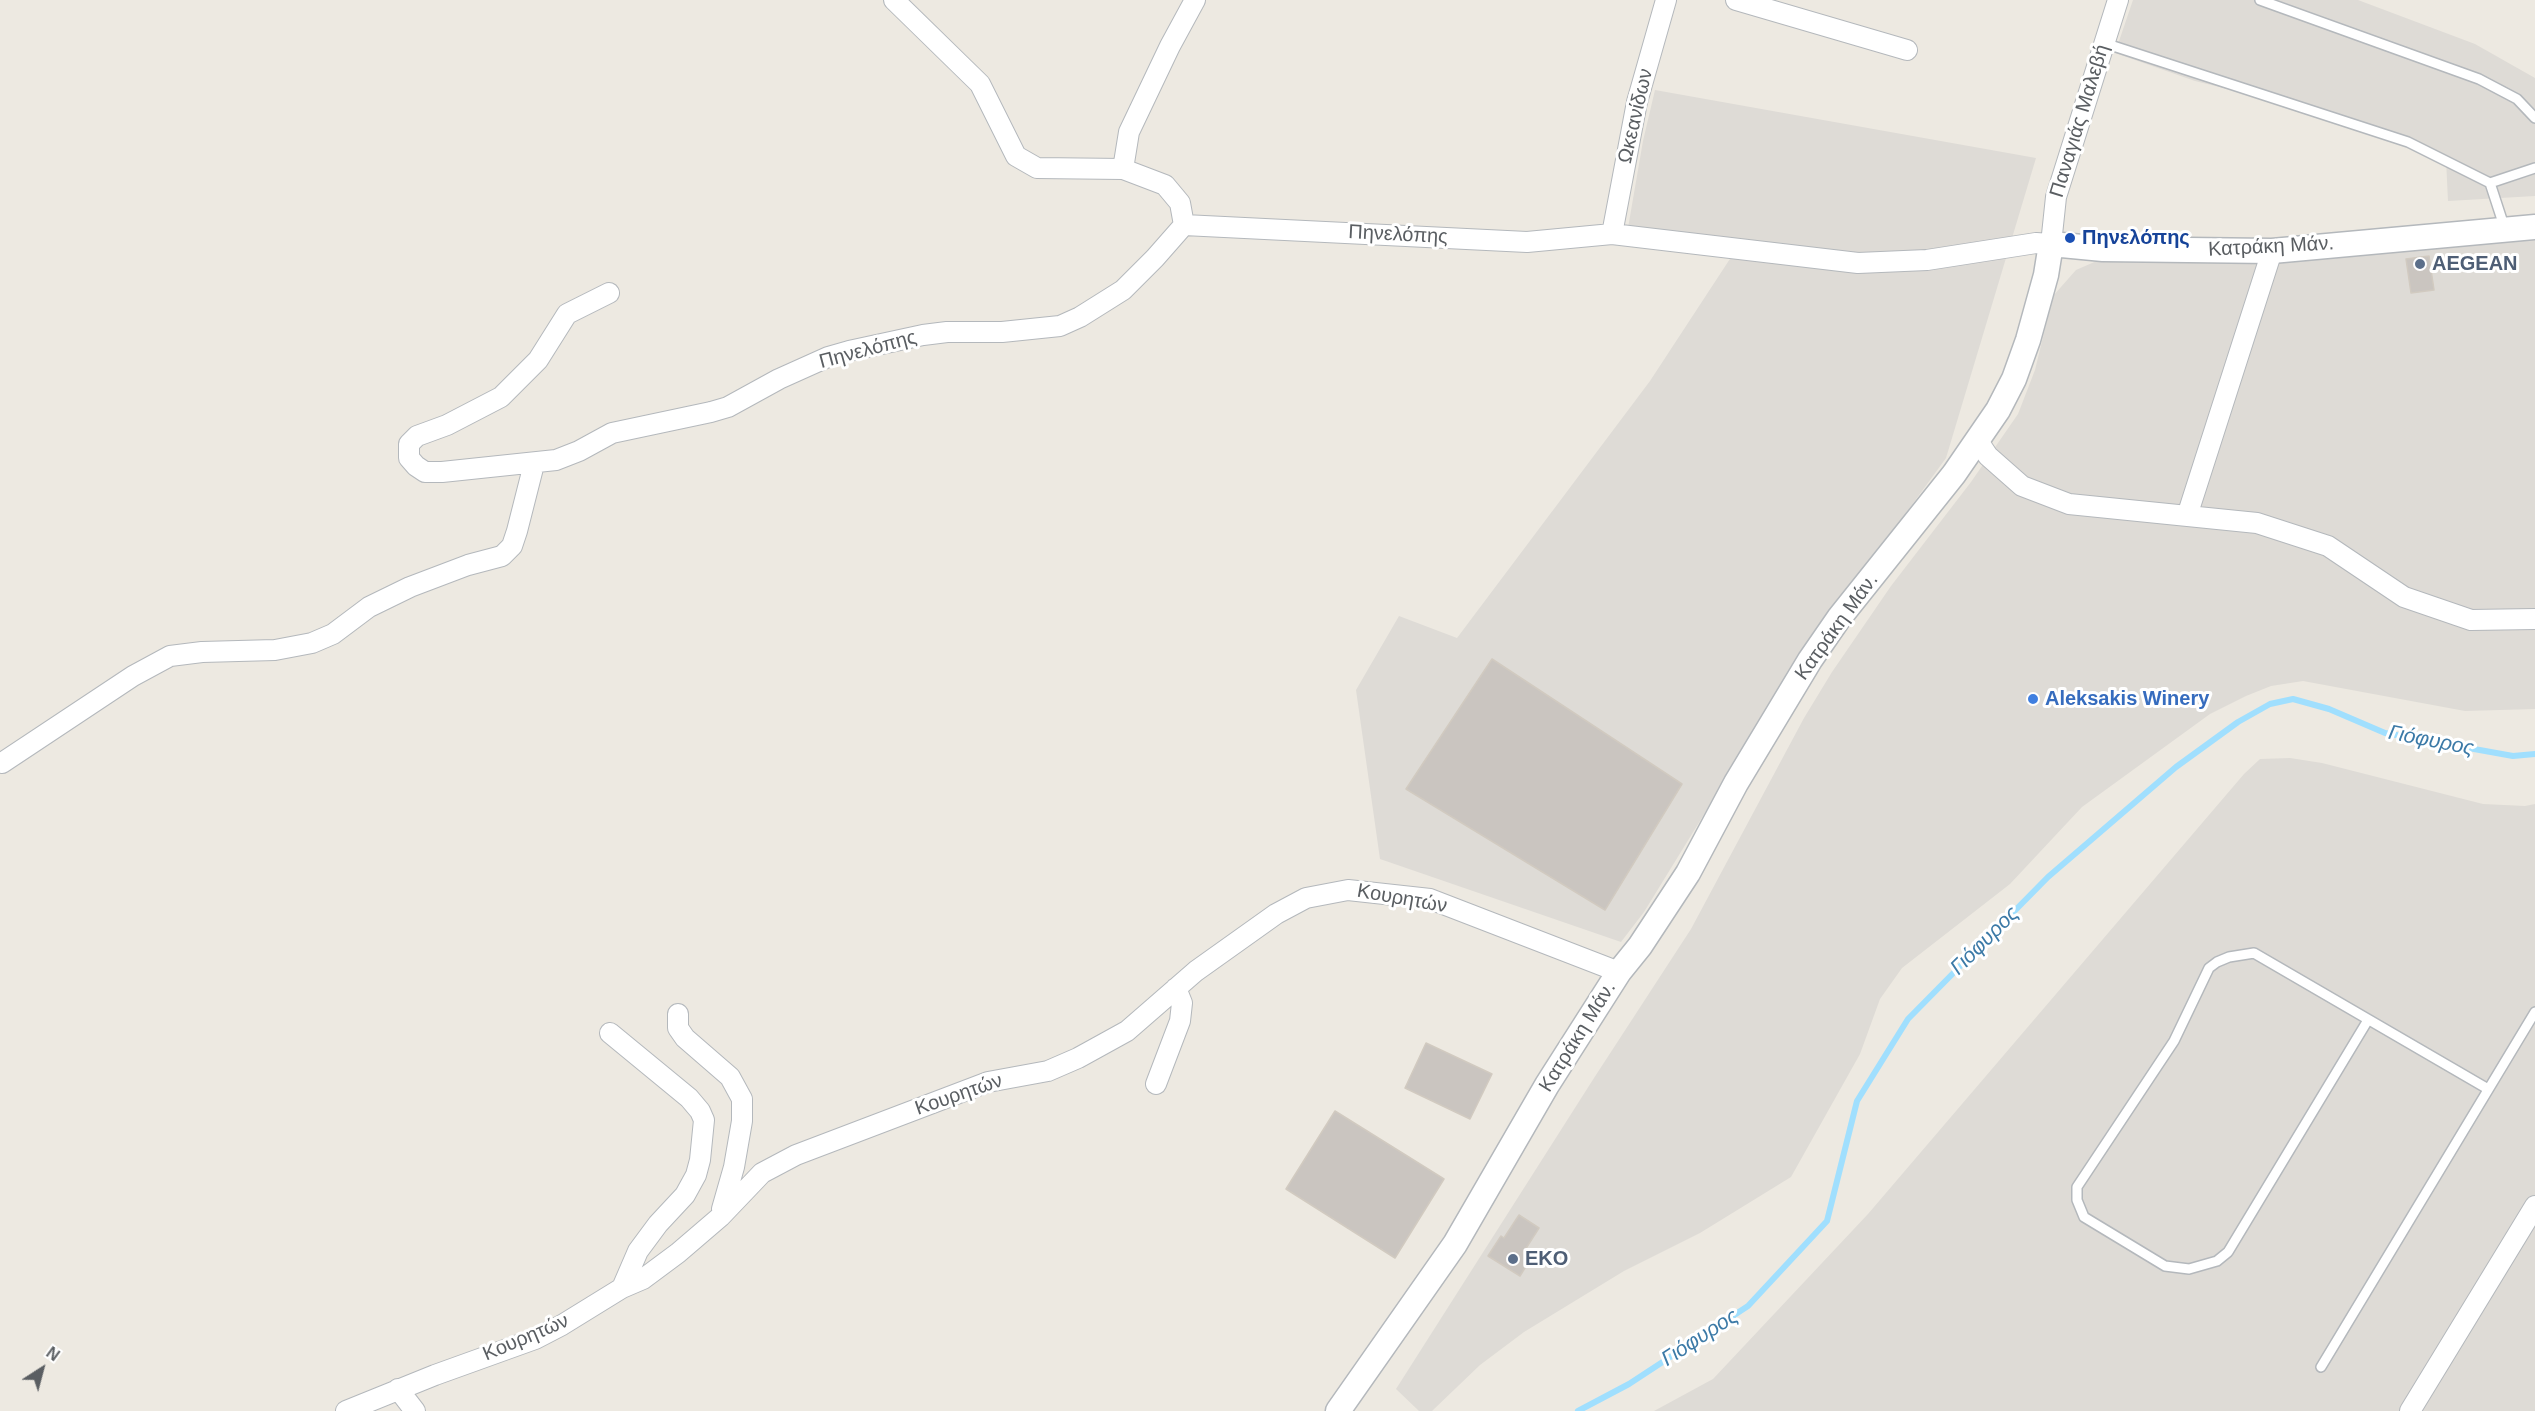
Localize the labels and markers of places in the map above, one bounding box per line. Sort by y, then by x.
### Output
place label: Πηνελόπης [2082,226,2190,250]
marker: Πηνελόπης [2063,231,2077,245]
place label: AEGEAN [2432,252,2518,276]
marker: AEGEAN [2413,257,2427,271]
place label: Aleksakis Winery [2045,687,2209,711]
marker: Aleksakis Winery [2026,692,2040,706]
place label: EKO [1525,1247,1568,1271]
marker: EKO [1506,1252,1520,1266]

